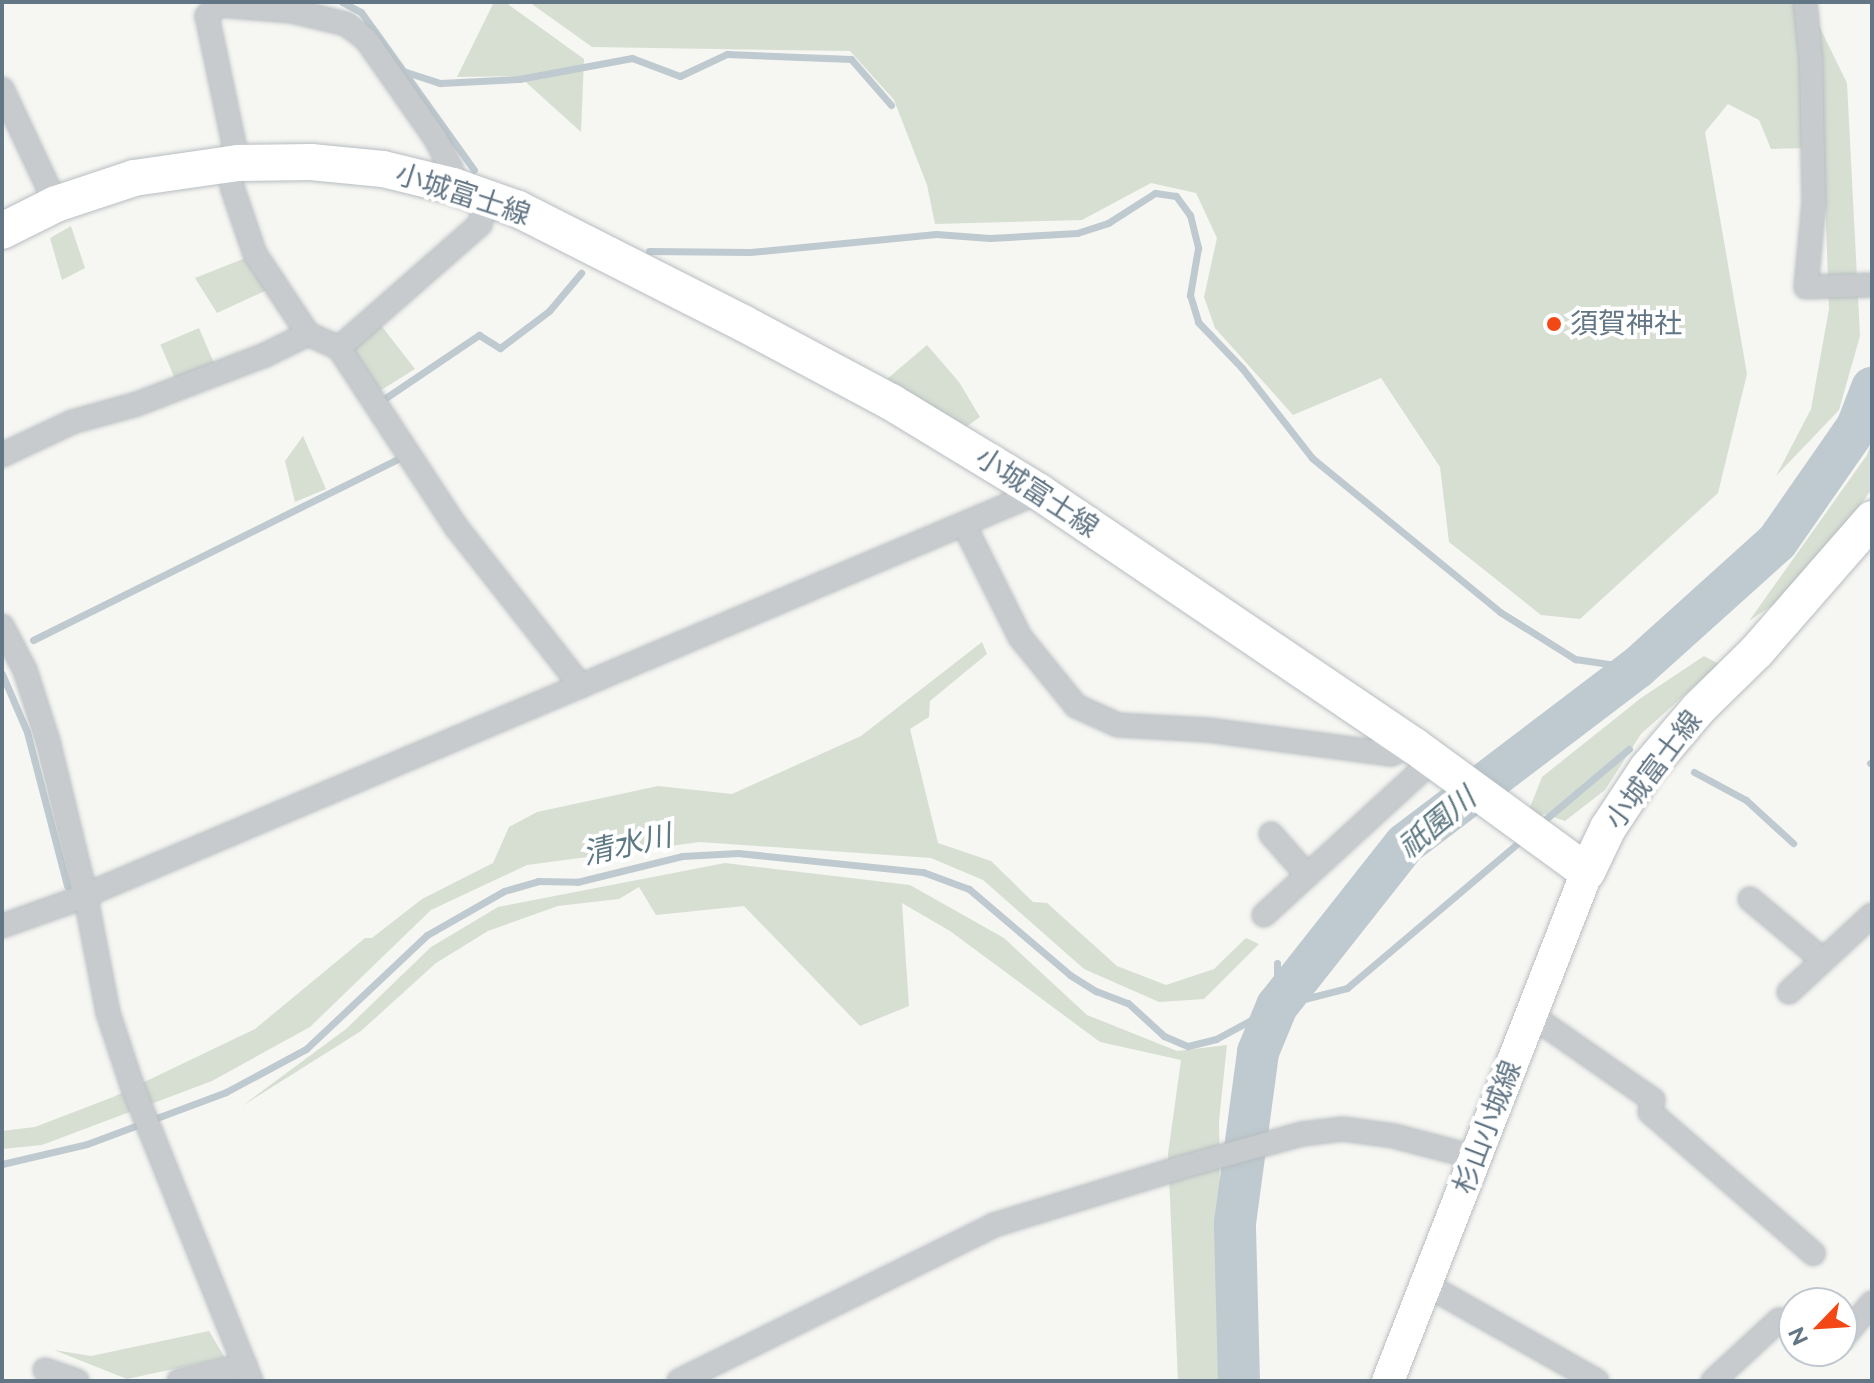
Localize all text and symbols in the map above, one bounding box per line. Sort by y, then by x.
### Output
street label: 小城富士線 [391,157,535,233]
place label: 須賀神社 [1570,307,1682,341]
marker: 須賀神社 [1545,315,1563,333]
street label: 小城富士線 [969,441,1105,545]
street label: 小城富士線 [1598,704,1710,836]
water label: 祇園川 [1391,780,1483,866]
water label: 清水川 [579,817,675,873]
street label: 杉山小城線 [1447,1056,1529,1198]
north arrow [1778,1287,1858,1367]
text: N [1783,1323,1813,1349]

